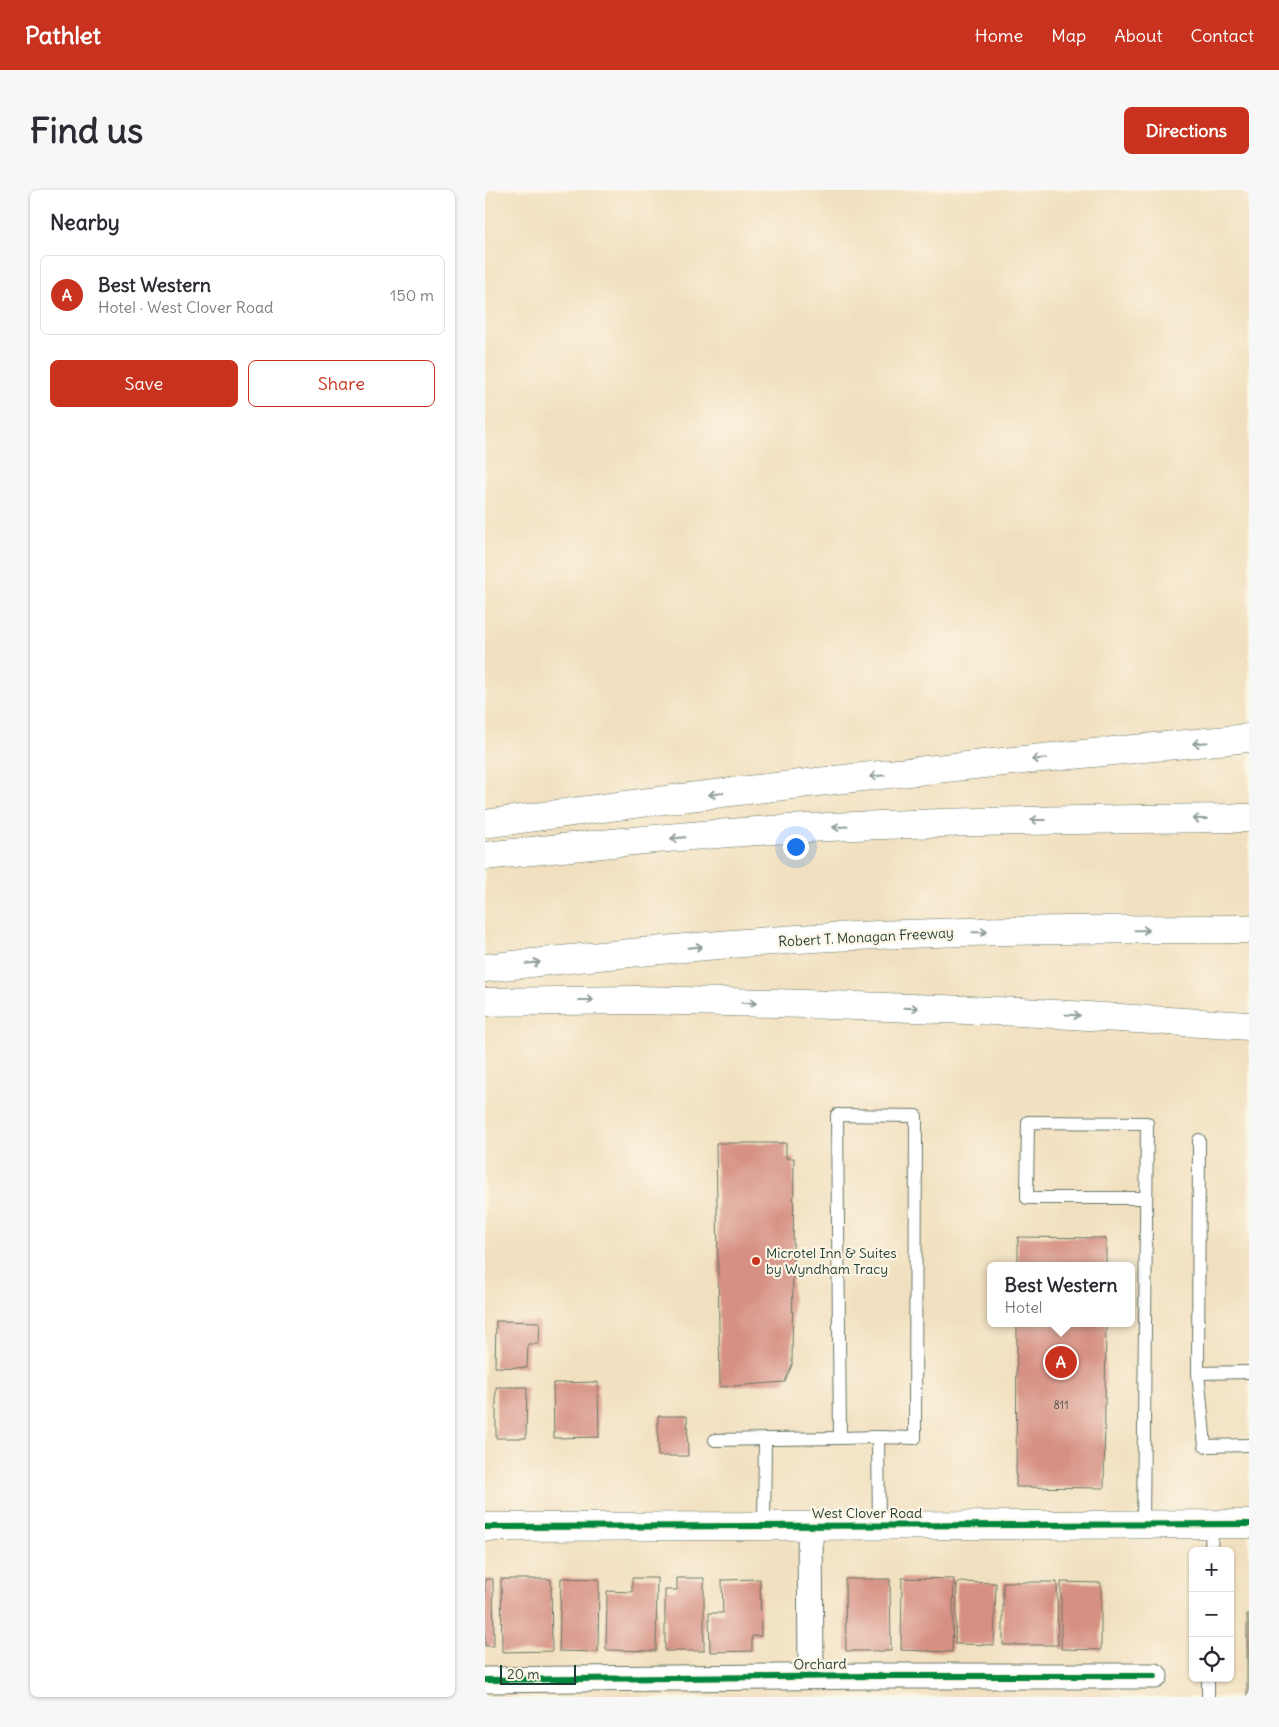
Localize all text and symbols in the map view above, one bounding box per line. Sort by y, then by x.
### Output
text: Pathlet [25,20,101,50]
text: Home [975,24,1023,47]
text: Map [1051,24,1086,47]
text: About [1114,24,1162,47]
text: Contact [1190,24,1254,47]
button: Directions [1124,107,1249,154]
text: Find us [30,108,143,152]
text: Nearby [50,209,120,236]
text: Best Western [98,273,211,297]
text: A [62,285,72,305]
text: 150 m [390,285,434,305]
text: Hotel · West Clover Road [98,297,273,317]
button: Save [50,360,238,407]
button: Share [248,360,435,407]
one-way arrow [1193,738,1209,747]
one-way arrow [1031,754,1047,764]
one-way arrow [869,771,885,781]
one-way arrow [708,789,724,799]
one-way arrow [1193,814,1209,823]
one-way arrow [1030,815,1046,825]
one-way arrow [833,822,849,831]
one-way arrow [671,833,687,842]
your location [783,834,809,860]
street label: Robert T. Monagan Freeway [778,923,954,951]
one-way arrow [1134,925,1150,934]
one-way arrow [972,927,988,937]
one-way arrow [687,942,703,952]
one-way arrow [525,958,541,968]
one-way arrow [578,995,594,1005]
one-way arrow [740,998,756,1008]
one-way arrow [902,1003,919,1013]
one-way arrow [1065,1011,1081,1020]
place label: Microtel Inn & Suites by Wyndham Tracy [766,1244,897,1278]
marker: Microtel Inn & Suites by Wyndham Tracy [750,1255,762,1267]
popup [987,1262,1135,1327]
text: Best Western [1005,1273,1117,1297]
text: Hotel [1005,1297,1042,1317]
pin: A [1045,1343,1077,1381]
house number: 811 [1053,1398,1069,1412]
street label: West Clover Road [812,1504,922,1522]
map controls [1189,1547,1234,1682]
button: + [1189,1547,1234,1592]
button: − [1189,1592,1234,1637]
button: locate [1189,1637,1234,1682]
street label: Orchard [793,1655,847,1673]
scale bar [500,1662,576,1685]
text: 20 m [507,1665,540,1683]

